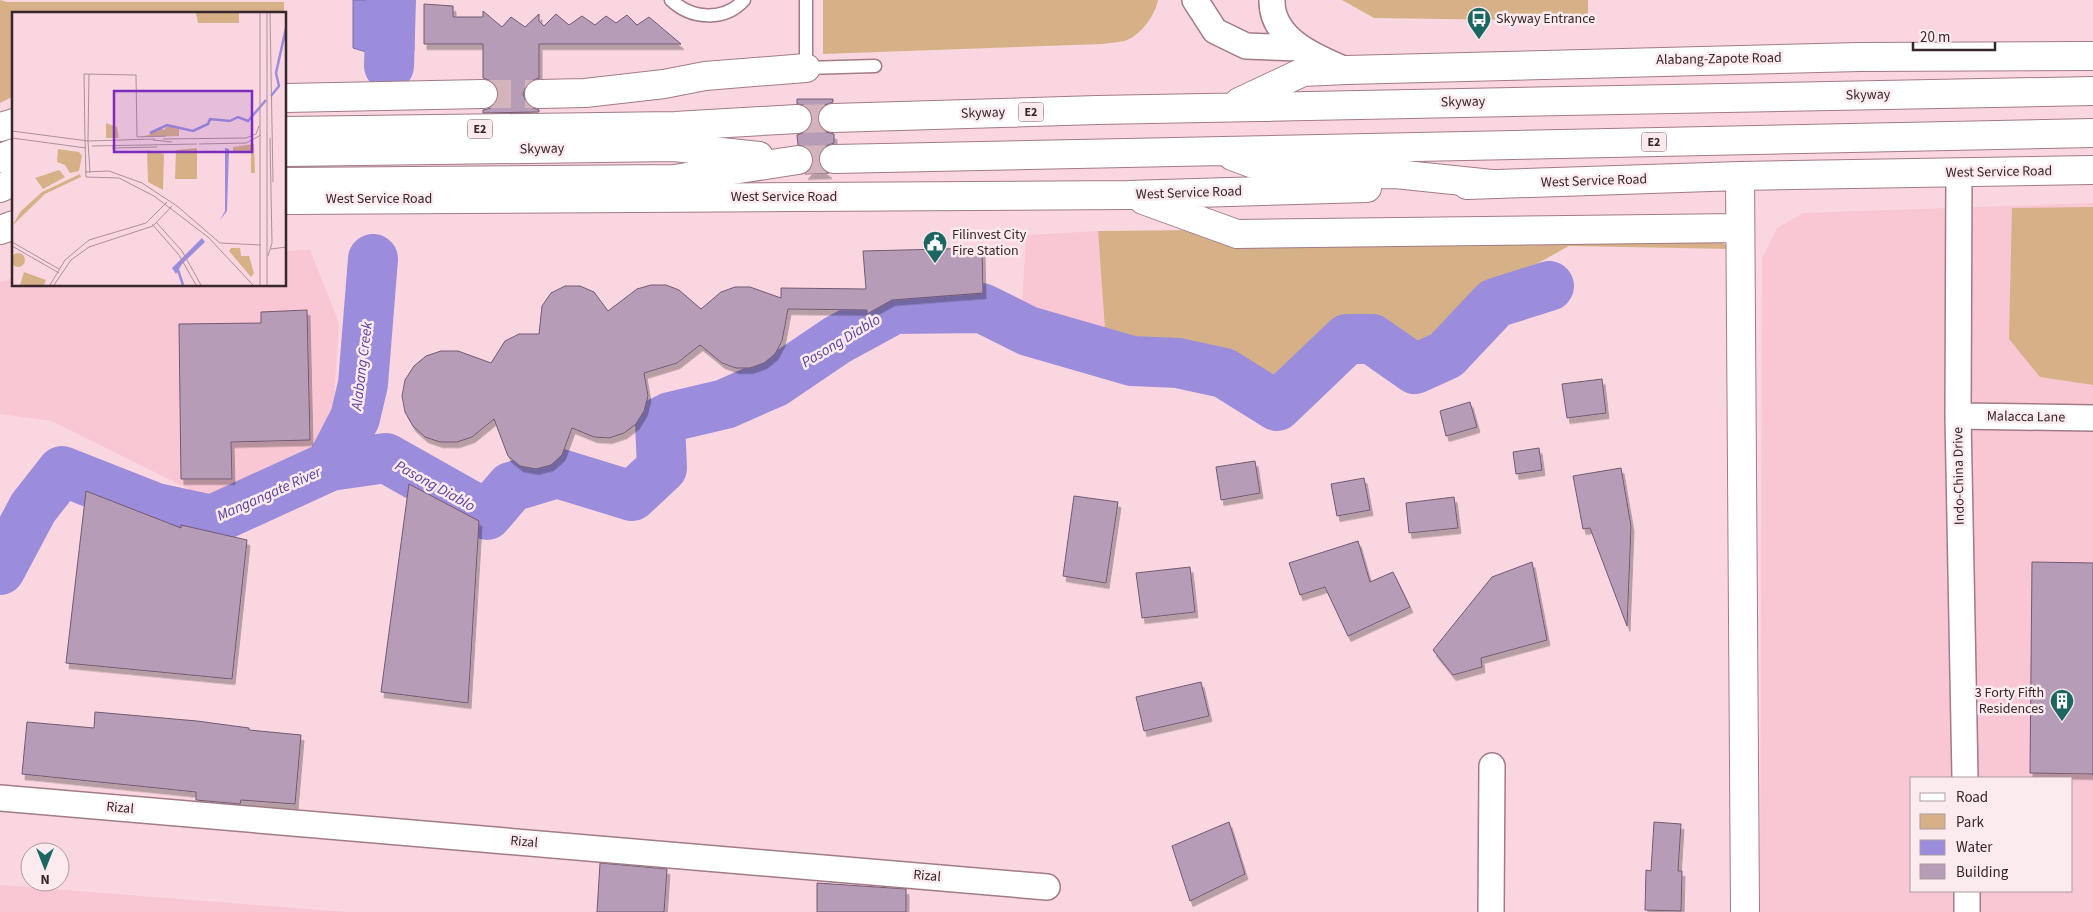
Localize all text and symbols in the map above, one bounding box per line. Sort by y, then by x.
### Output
bus stop icon: Skyway Entrance [1466,6,1492,40]
place label: Skyway Entrance [1496,9,1595,29]
inset map [12,12,286,286]
scale bar [1913,20,1996,52]
text: 20 m [1920,27,1950,48]
street label: Alabang-Zapote Road [1656,48,1782,70]
street label: Skyway [1846,85,1891,105]
street label: Skyway [1441,92,1486,112]
street label: Skyway [960,102,1006,124]
road number: E2 [1018,102,1044,121]
road number: E2 [468,120,492,138]
road number: E2 [1642,132,1666,152]
street label: Skyway [520,139,565,159]
street label: West Service Road [1946,161,2052,183]
street label: West Service Road [1540,169,1648,193]
street label: West Service Road [1135,181,1243,205]
street label: West Service Road [731,187,837,207]
street label: West Service Road [326,189,432,209]
place label: Filinvest City Fire Station [952,225,1027,261]
public building icon: Filinvest City Fire Station [922,230,948,264]
water label: Pasong Diablo [798,309,885,373]
water label: Alabang Creek [346,320,378,412]
street label: Malacca Lane [1987,406,2065,428]
street label: Indo-China Drive [1948,427,1970,525]
water label: Pasong Diablo [391,455,479,517]
water label: Mangangate River [214,461,325,526]
place label: 3 Forty Fifth Residences [1975,683,2044,719]
building icon: 3 Forty Fifth Residences [2049,688,2075,722]
legend [1910,777,2073,892]
text: Road [1956,787,1988,808]
street label: Rizal [105,797,135,819]
text: Park [1956,812,1985,833]
street label: Rizal [509,831,539,853]
text: Water [1956,837,1993,858]
north arrow [20,842,70,892]
text: Building [1956,862,2009,883]
street label: Rizal [912,865,942,887]
text: N [40,869,50,889]

